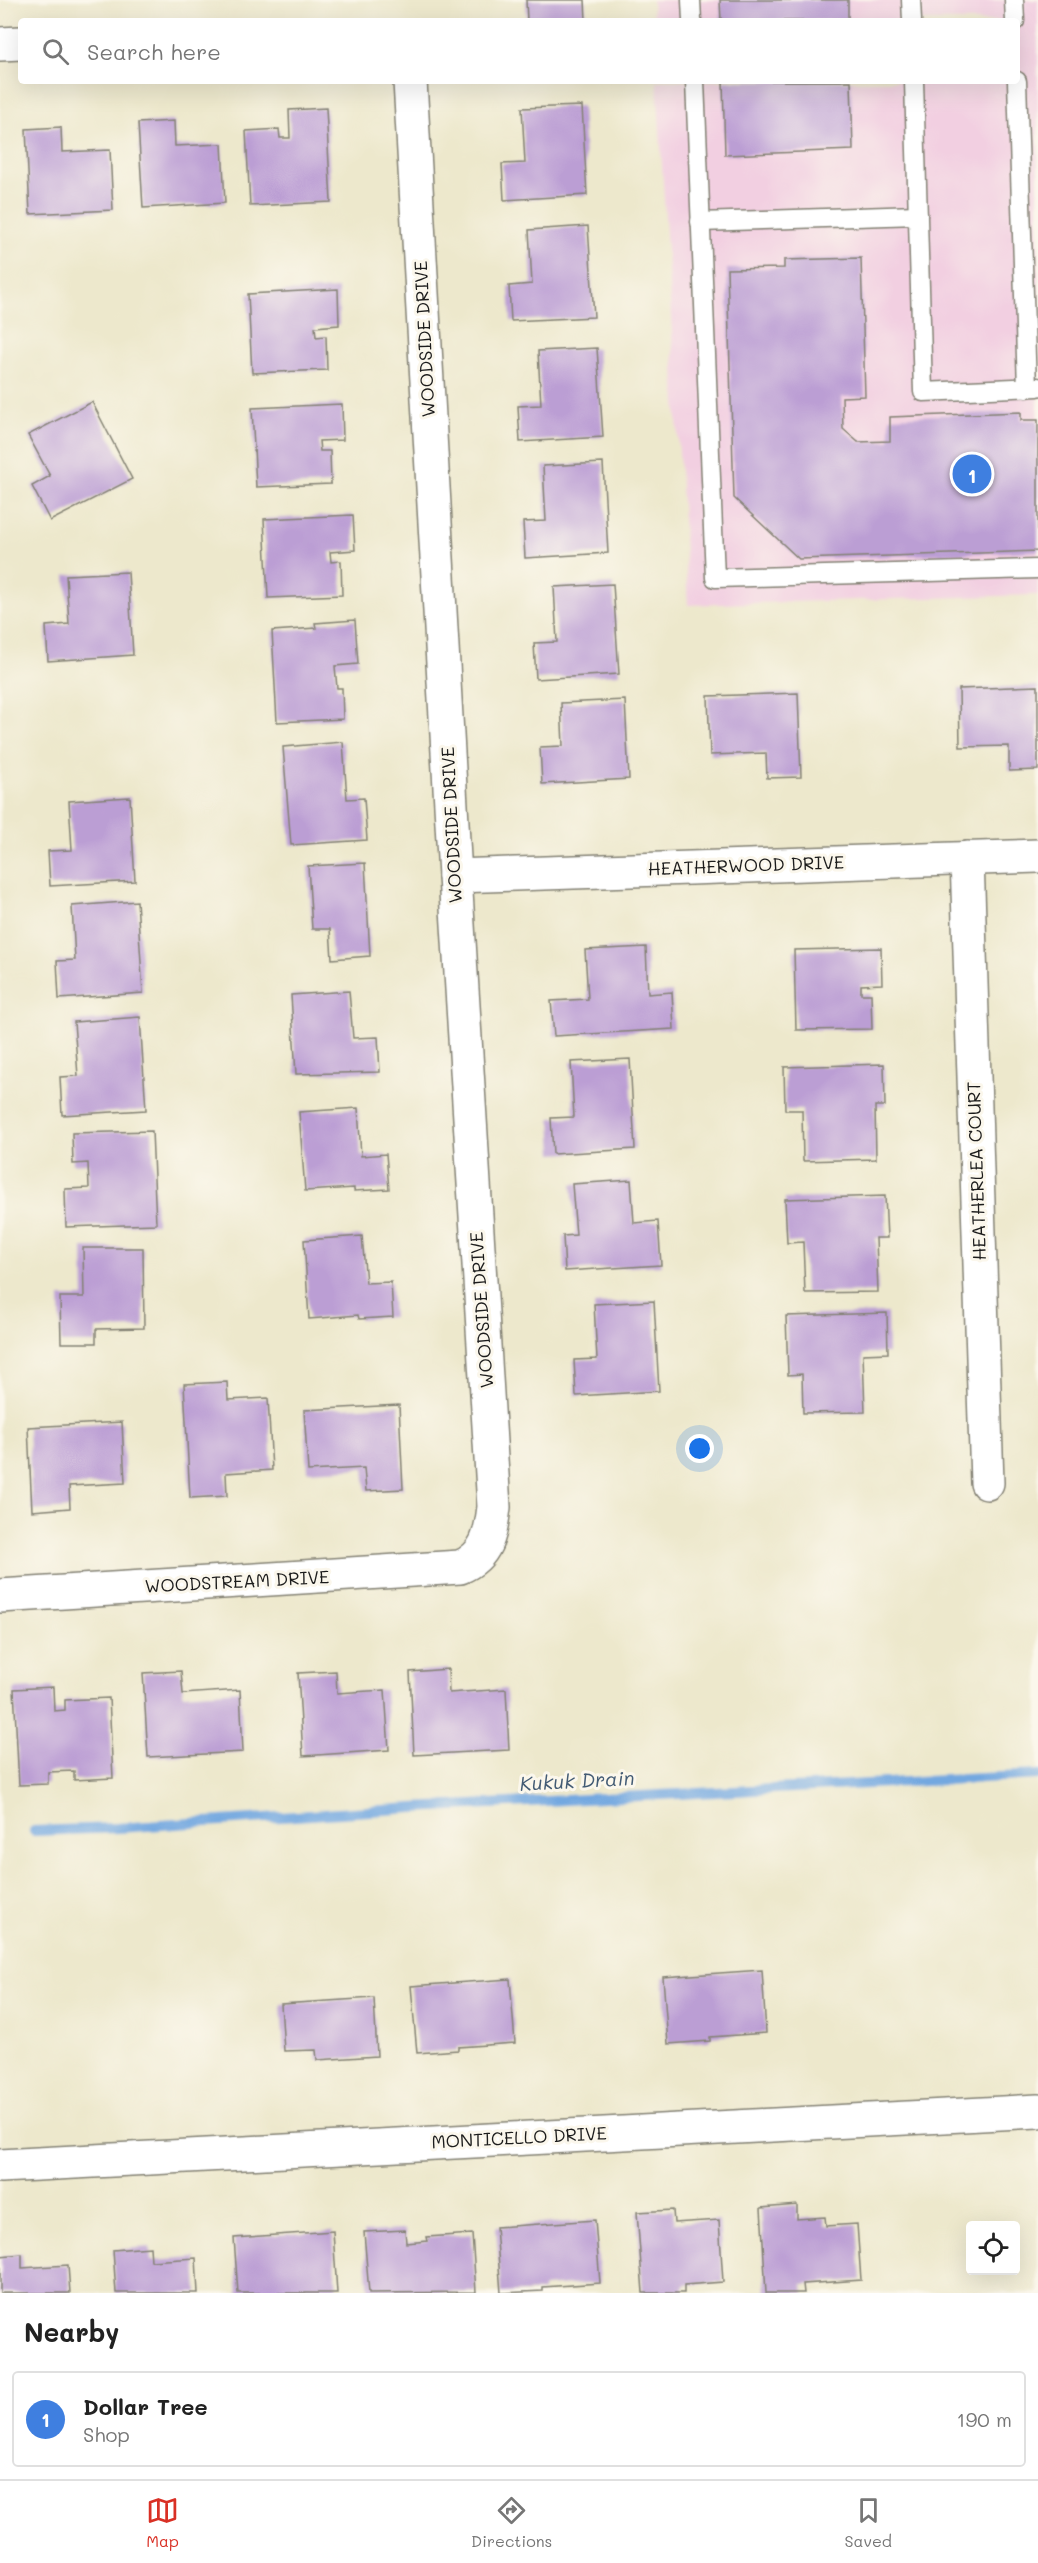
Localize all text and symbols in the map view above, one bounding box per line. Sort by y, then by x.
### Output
search box [18,18,1020,84]
icon: search [39,35,72,68]
text: Search here [87,37,221,66]
street label: WOODSIDE DRIVE [408,260,440,418]
pin: 1 [952,452,992,496]
street label: WOODSIDE DRIVE [435,746,467,904]
street label: HEATHERWOOD DRIVE [647,850,845,880]
street label: HEATHERLEA COURT [961,1081,991,1261]
street label: WOODSIDE DRIVE [464,1231,498,1389]
your location [685,1434,714,1463]
street label: WOODSTREAM DRIVE [144,1564,330,1598]
water label: Kukuk Drain [519,1764,635,1796]
street label: MONTICELLO DRIVE [431,2120,607,2154]
map controls [966,2221,1020,2275]
button: locate [966,2221,1020,2275]
text: Nearby [24,2315,119,2349]
text: Dollar Tree [83,2392,208,2421]
text: 1 [41,2406,50,2432]
text: 190 m [957,2406,1012,2432]
text: Shop [83,2421,130,2447]
tab: Map [146,2494,179,2551]
tab: Directions [471,2494,552,2551]
tab: Saved [844,2494,892,2551]

